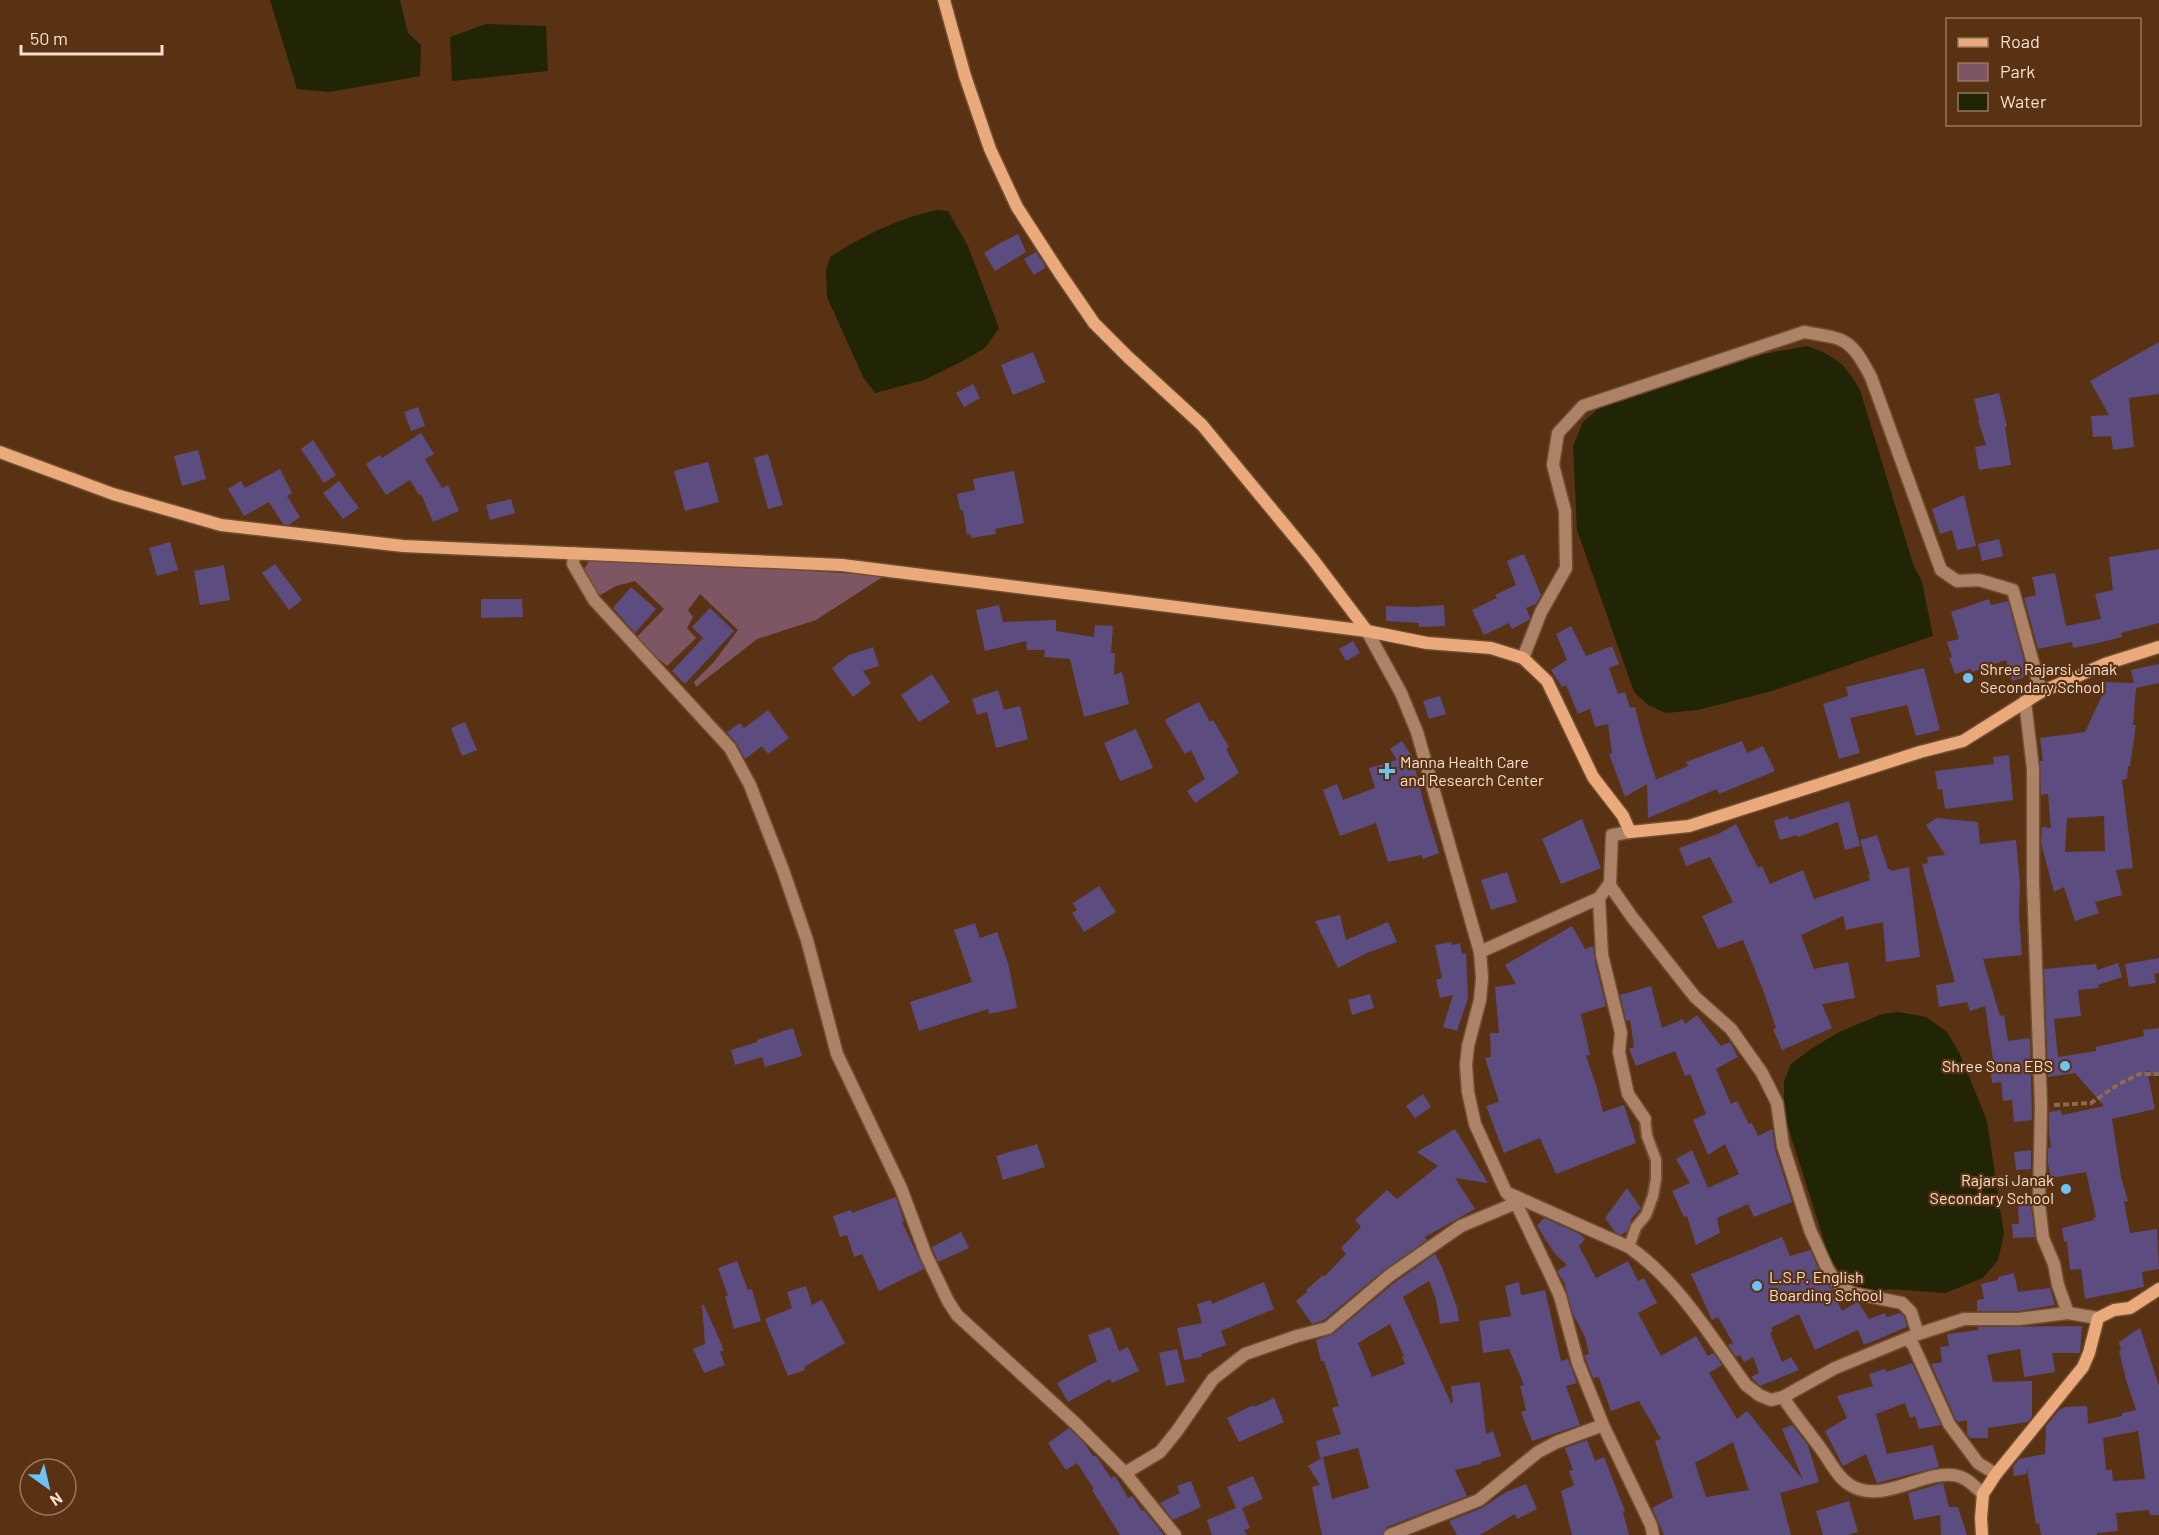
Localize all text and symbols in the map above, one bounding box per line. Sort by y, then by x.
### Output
scale bar [21,18,162,56]
legend [1946,18,2141,126]
text: 50 m [30,27,68,49]
text: Road [2000,30,2040,52]
text: Park [2000,60,2035,82]
text: Water [2000,90,2047,112]
place label: Shree Rajarsi Janak Secondary School [1980,659,2117,696]
marker: Shree Rajarsi Janak Secondary School [1961,671,1975,685]
place label: Manna Health Care and Research Center [1400,752,1544,789]
marker: Manna Health Care and Research Center [1378,762,1396,780]
place label: Shree Sona EBS [1942,1056,2053,1075]
marker: Shree Sona EBS [2058,1059,2072,1073]
place label: Rajarsi Janak Secondary School [1930,1170,2054,1207]
marker: Rajarsi Janak Secondary School [2059,1182,2073,1196]
place label: L.S.P. English Boarding School [1769,1267,1882,1304]
marker: L.S.P. English Boarding School [1750,1279,1764,1293]
north arrow [18,1457,78,1517]
text: N [47,1489,66,1511]

